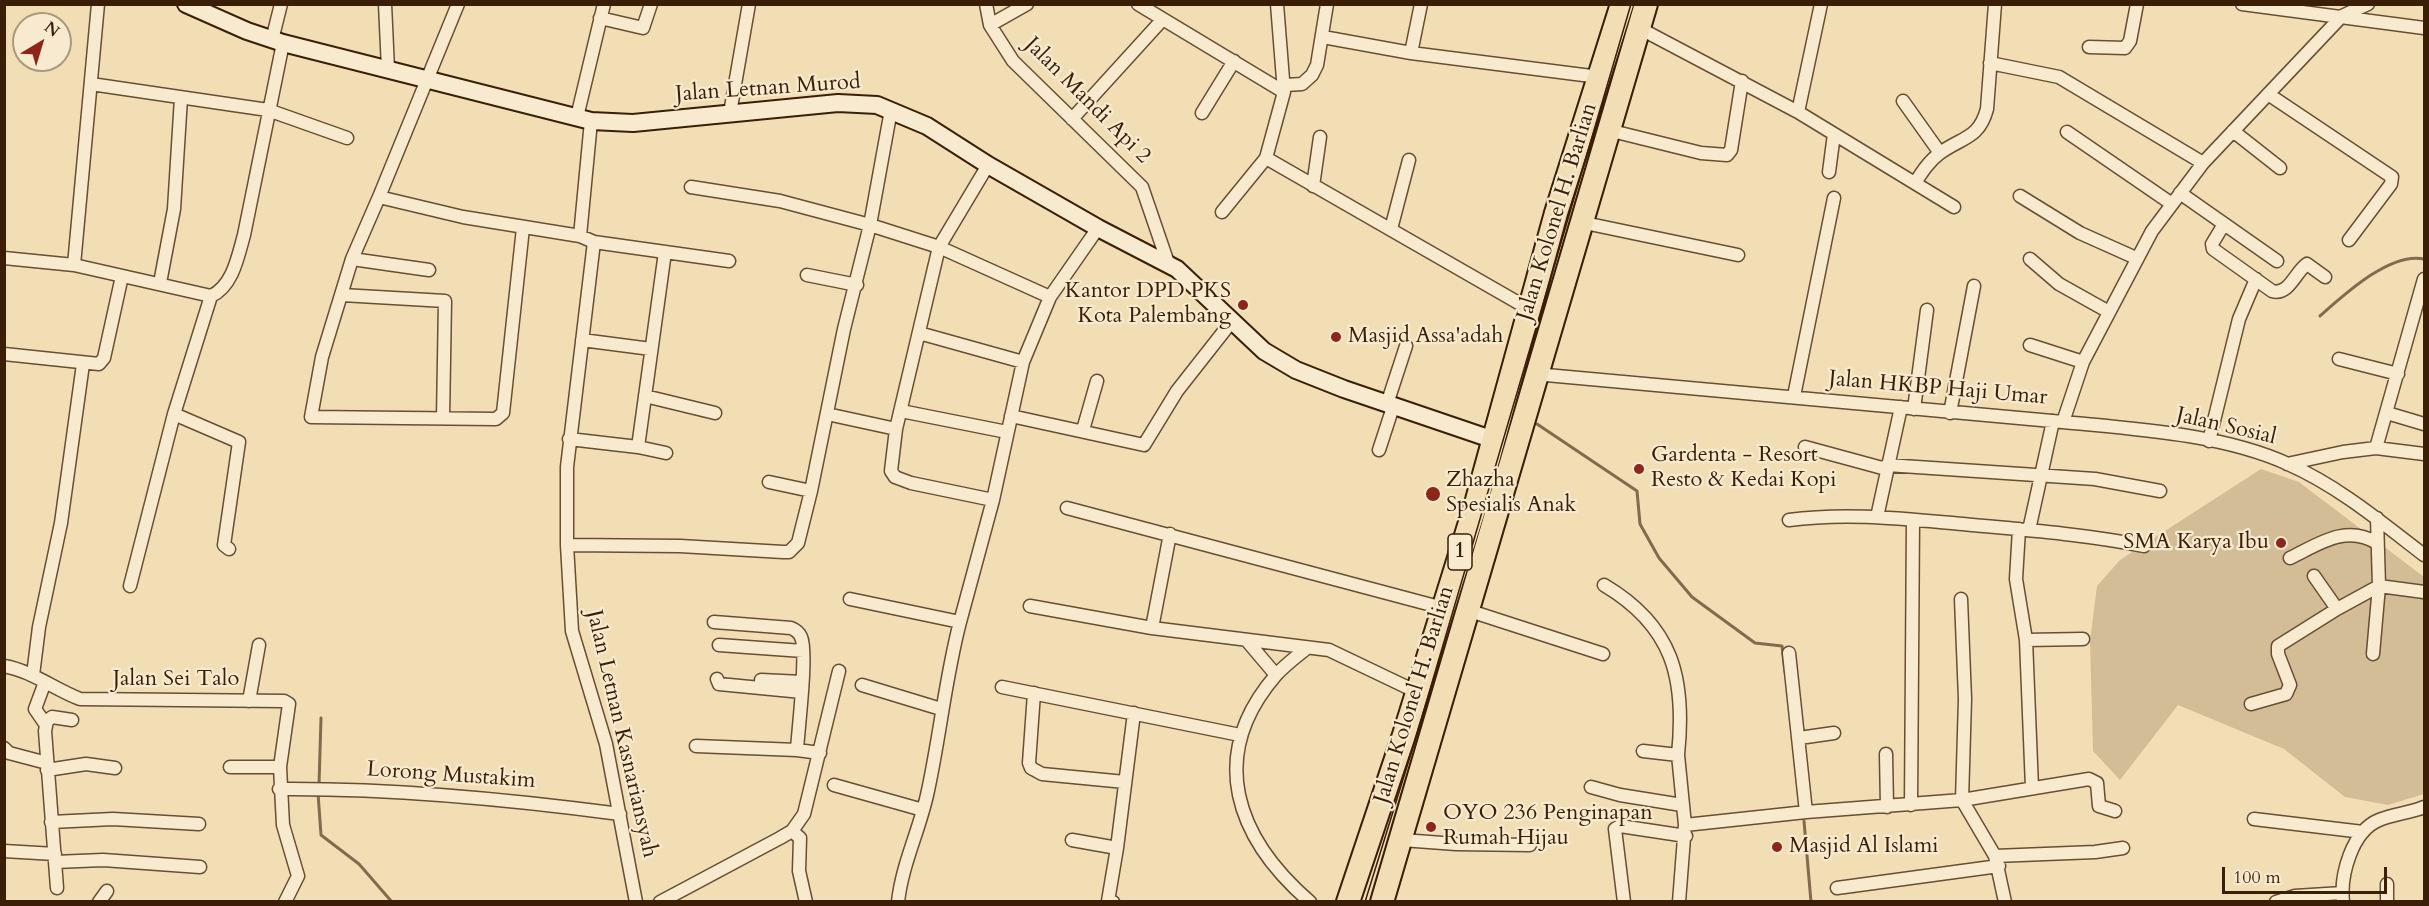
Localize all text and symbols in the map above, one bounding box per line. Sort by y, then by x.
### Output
north arrow [12,12,72,72]
text: N [40,16,64,42]
street label: Jalan Mandi Api 2 [1018,32,1156,170]
street label: Jalan Letnan Murod [675,69,861,109]
street label: Jalan Kolonel H. Barlian [1512,100,1604,324]
place label: Kantor DPD PKS Kota Palembang [1065,279,1231,330]
marker: Kantor DPD PKS Kota Palembang [1236,298,1250,312]
place label: Masjid Assa'adah [1348,324,1503,350]
marker: Masjid Assa'adah [1329,330,1343,344]
street label: Jalan HKBP Haji Umar [1828,366,2048,412]
street label: Jalan Sosial [2173,403,2279,451]
place label: Gardenta - Resort Resto & Kedai Kopi [1651,443,1836,494]
marker: Gardenta - Resort Resto & Kedai Kopi [1632,462,1646,476]
place label: Zhazha Spesialis Anak [1446,468,1576,520]
marker: Zhazha Spesialis Anak [1424,485,1442,503]
place label: SMA Karya Ibu [2123,530,2269,556]
road number: 1 [1448,534,1472,570]
marker: SMA Karya Ibu [2274,536,2288,550]
street label: Jalan Kolonel H. Barlian [1369,583,1461,807]
street label: Jalan Letnan Kasnariansyah [580,608,662,860]
street label: Jalan Sei Talo [113,667,239,693]
street label: Lorong Mustakim [366,757,536,795]
place label: OYO 236 Penginapan Rumah Hijau [1443,801,1653,852]
marker: OYO 236 Penginapan Rumah Hijau [1424,820,1438,834]
place label: Masjid Al Islami [1789,834,1939,860]
marker: Masjid Al Islami [1770,840,1784,854]
scale bar [2225,855,2390,893]
text: 100 m [2233,865,2281,890]

